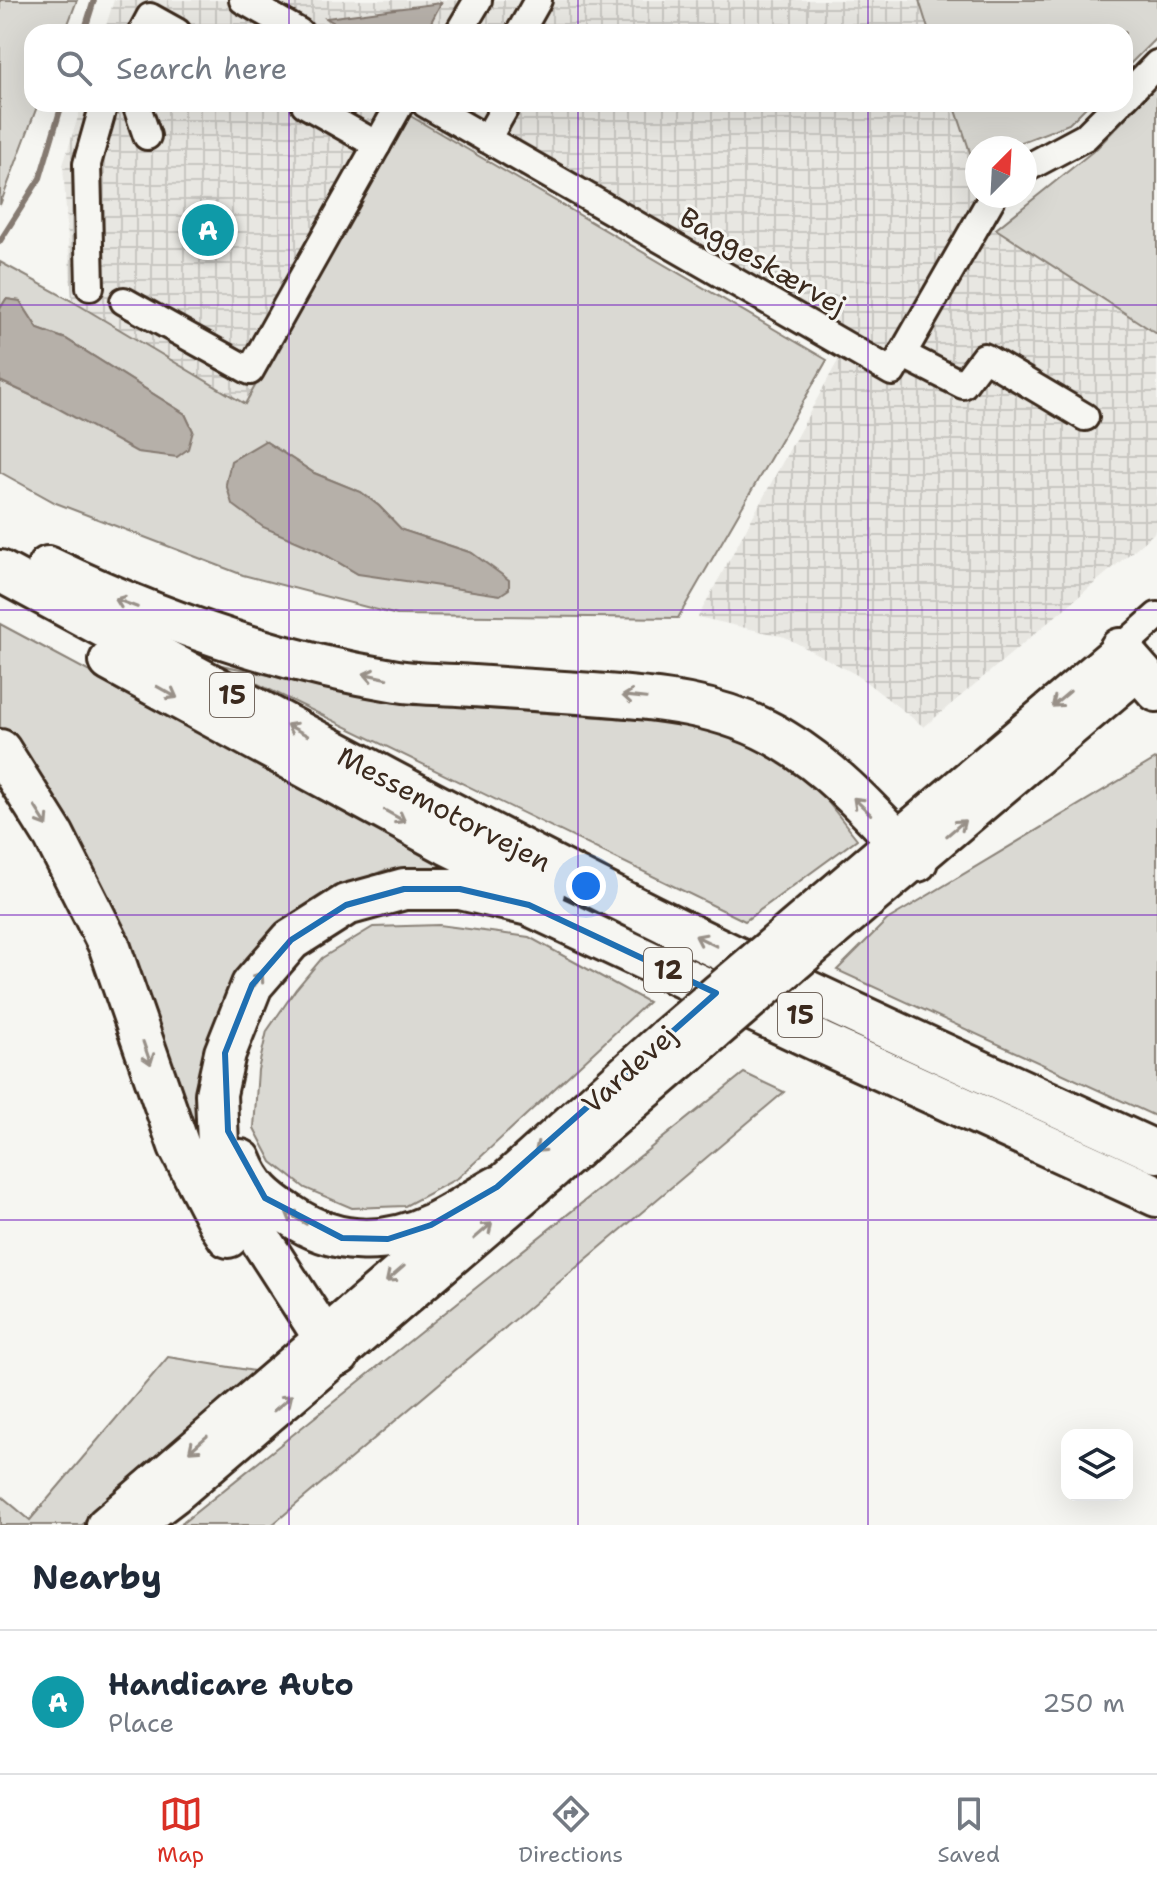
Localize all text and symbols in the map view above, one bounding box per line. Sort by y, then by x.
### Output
search box [24,24,1133,112]
icon: search [52,46,96,90]
text: Search here [116,48,287,89]
north arrow [965,136,1037,208]
street label: Baggeskærvej [673,198,853,324]
pin: A [182,200,234,260]
one-way arrow [114,595,139,609]
one-way arrow [363,668,388,683]
road number: 15 [210,673,254,717]
one-way arrow [155,684,178,700]
one-way arrow [621,690,648,705]
one-way arrow [1051,690,1072,708]
one-way arrow [285,722,309,737]
street label: Messemotorvejen [331,737,558,881]
one-way arrow [852,796,872,815]
one-way arrow [34,804,50,827]
one-way arrow [383,809,407,825]
one-way arrow [946,819,966,837]
your location [566,866,606,906]
one-way arrow [694,933,718,948]
road number: 12 [644,948,692,992]
one-way arrow [248,972,264,994]
road number: 15 [778,993,822,1037]
street label: Vardevej [573,1016,685,1122]
one-way arrow [141,1040,155,1065]
one-way arrow [535,1135,555,1153]
one-way arrow [285,1210,308,1226]
one-way arrow [472,1223,493,1241]
one-way arrow [385,1265,406,1283]
one-way arrow [273,1394,293,1412]
map controls [1061,1429,1133,1501]
button: layers [1061,1429,1133,1501]
one-way arrow [188,1434,208,1452]
text: Nearby [32,1554,162,1600]
text: Handicare Auto [108,1664,354,1705]
text: A [48,1685,68,1720]
text: 250 m [1042,1685,1125,1720]
text: Place [108,1705,174,1740]
tab: Map [157,1792,204,1869]
tab: Directions [518,1792,623,1869]
tab: Saved [937,1792,1000,1869]

